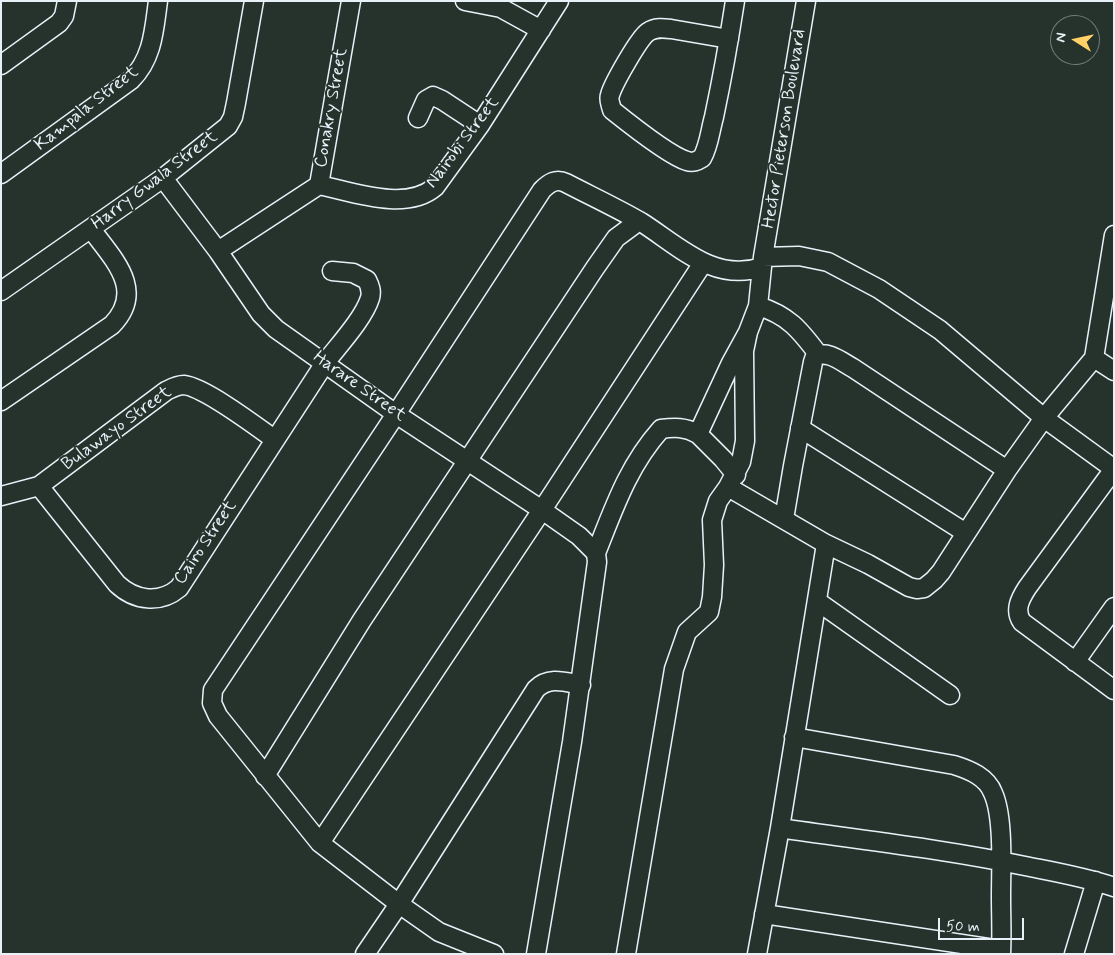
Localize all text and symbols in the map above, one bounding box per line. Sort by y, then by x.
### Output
north arrow [1050,15,1100,65]
street label: Hector Pieterson Boulevard [759,28,811,230]
text: N [1052,31,1071,44]
street label: Conakry Street [311,47,353,169]
street label: Kampala Street [31,62,143,156]
street label: Nairobi Street [422,93,504,193]
street label: Harry Gwala Street [88,127,222,235]
street label: Harare Street [308,347,410,427]
street label: Bulawayo Street [58,382,176,476]
street label: Cairo Street [170,497,242,589]
scale bar [940,908,1026,940]
text: 50 m [946,917,980,937]

